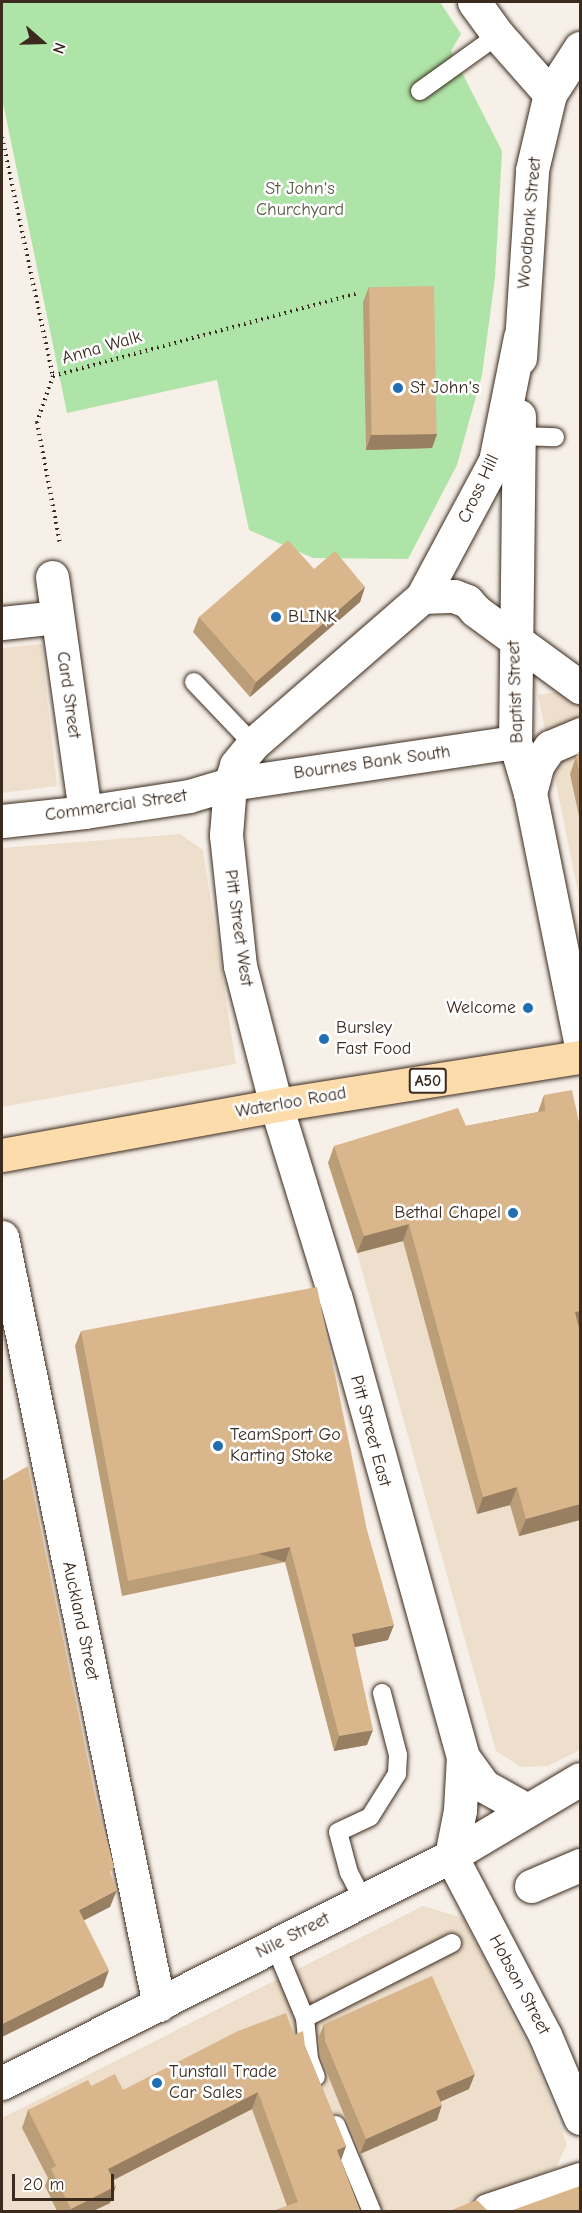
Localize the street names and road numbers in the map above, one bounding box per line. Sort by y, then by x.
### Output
street label: Woodbank Street [513,156,547,290]
street label: Anna Walk [60,326,144,370]
street label: Cross Hill [454,451,504,527]
street label: Baptist Street [503,640,529,744]
street label: Card Street [51,650,85,740]
street label: Bournes Bank South [292,741,452,785]
street label: Commercial Street [44,785,188,827]
street label: Pitt Street West [219,868,257,988]
road number: A50 [408,1068,448,1094]
street label: Waterloo Road [234,1083,348,1123]
street label: Pitt Street East [345,1373,395,1489]
street label: Auckland Street [57,1560,103,1682]
street label: Nile Street [252,1908,334,1964]
street label: Hobson Street [484,1931,554,2039]

